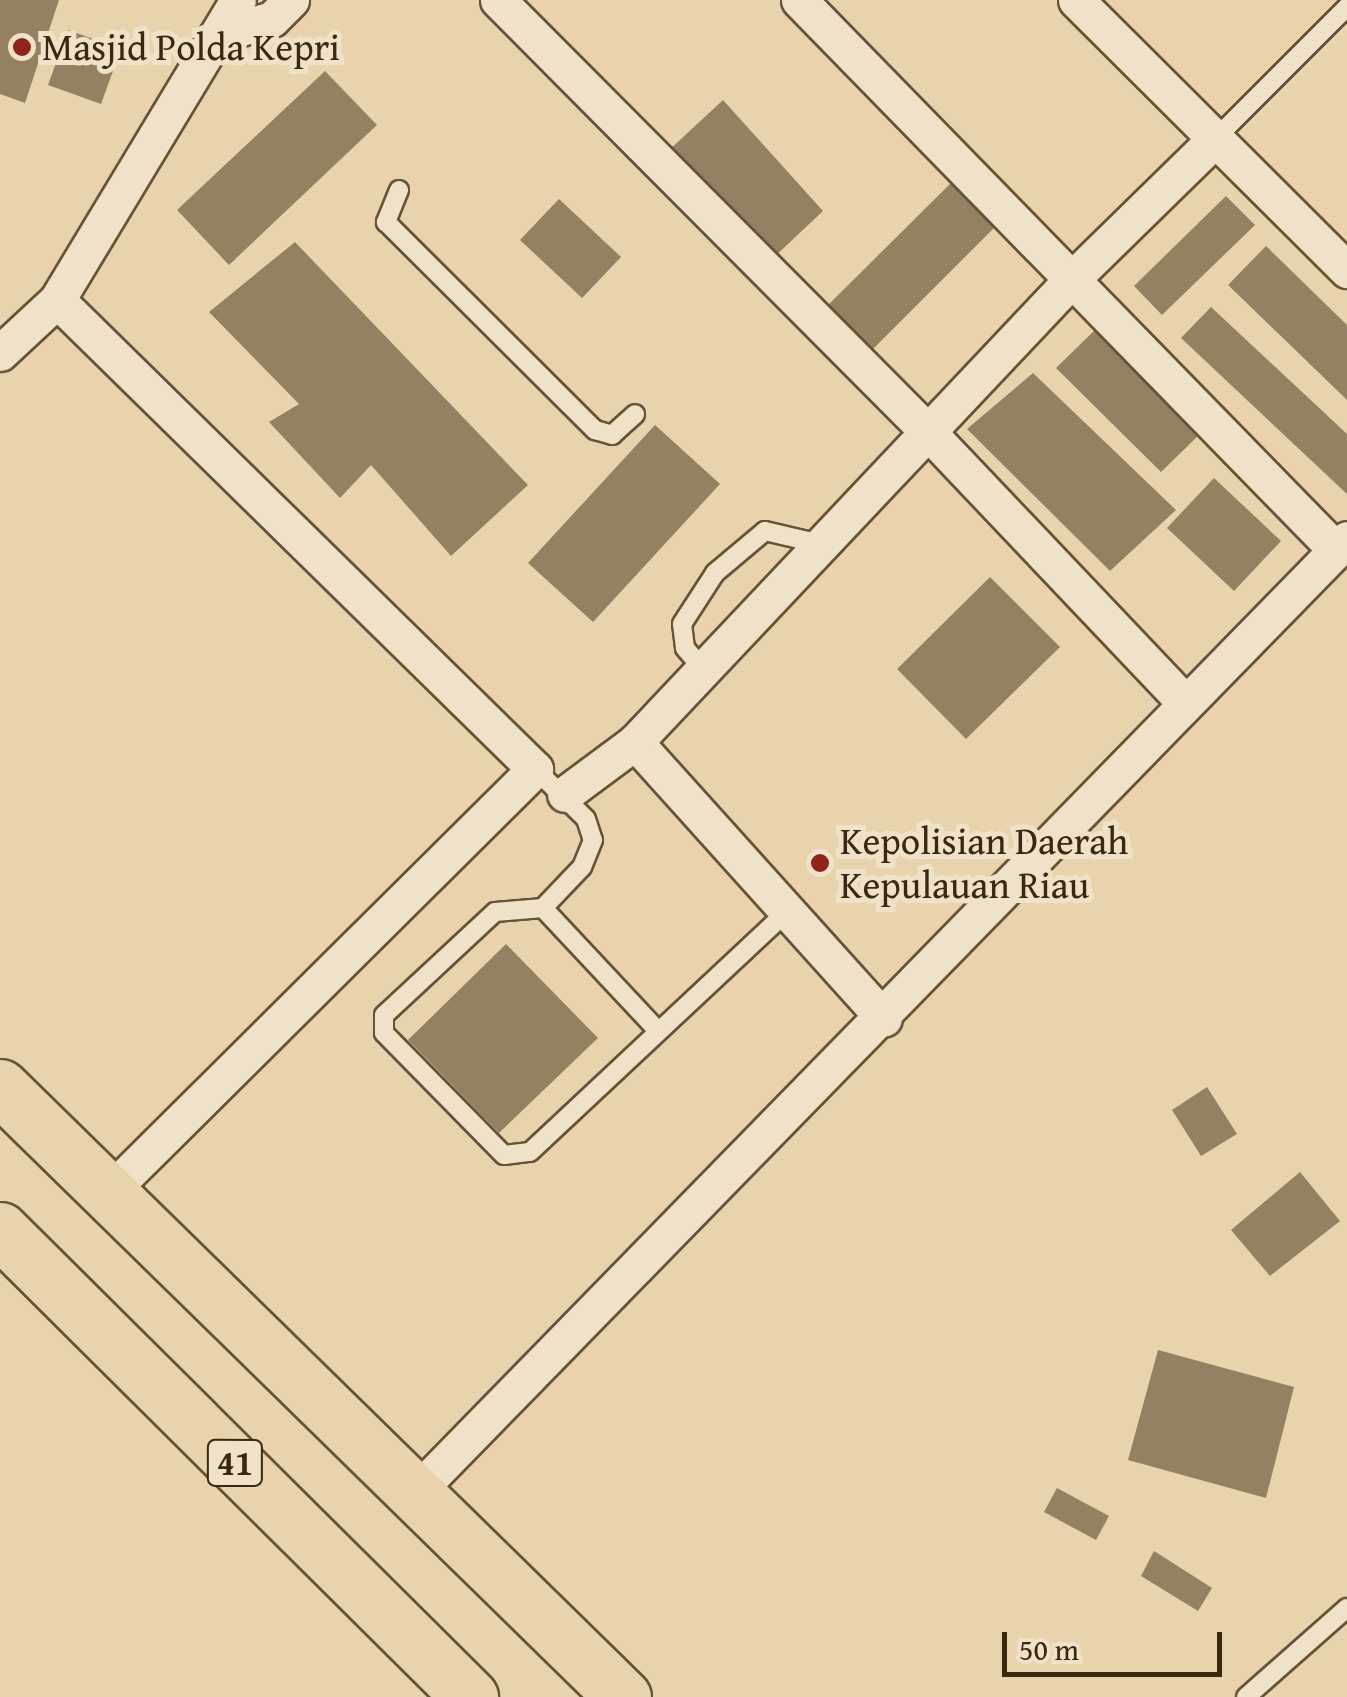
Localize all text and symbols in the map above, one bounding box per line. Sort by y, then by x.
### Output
place label: Masjid Polda Kepri [42,24,340,70]
marker: Masjid Polda Kepri [11,36,33,58]
place label: Kepolisian Daerah Kepulauan Riau [840,818,1128,908]
marker: Kepolisian Daerah Kepulauan Riau [809,852,831,874]
road number: 41 [205,1433,265,1493]
scale bar [1007,1612,1227,1674]
text: 50 m [1019,1627,1079,1671]

